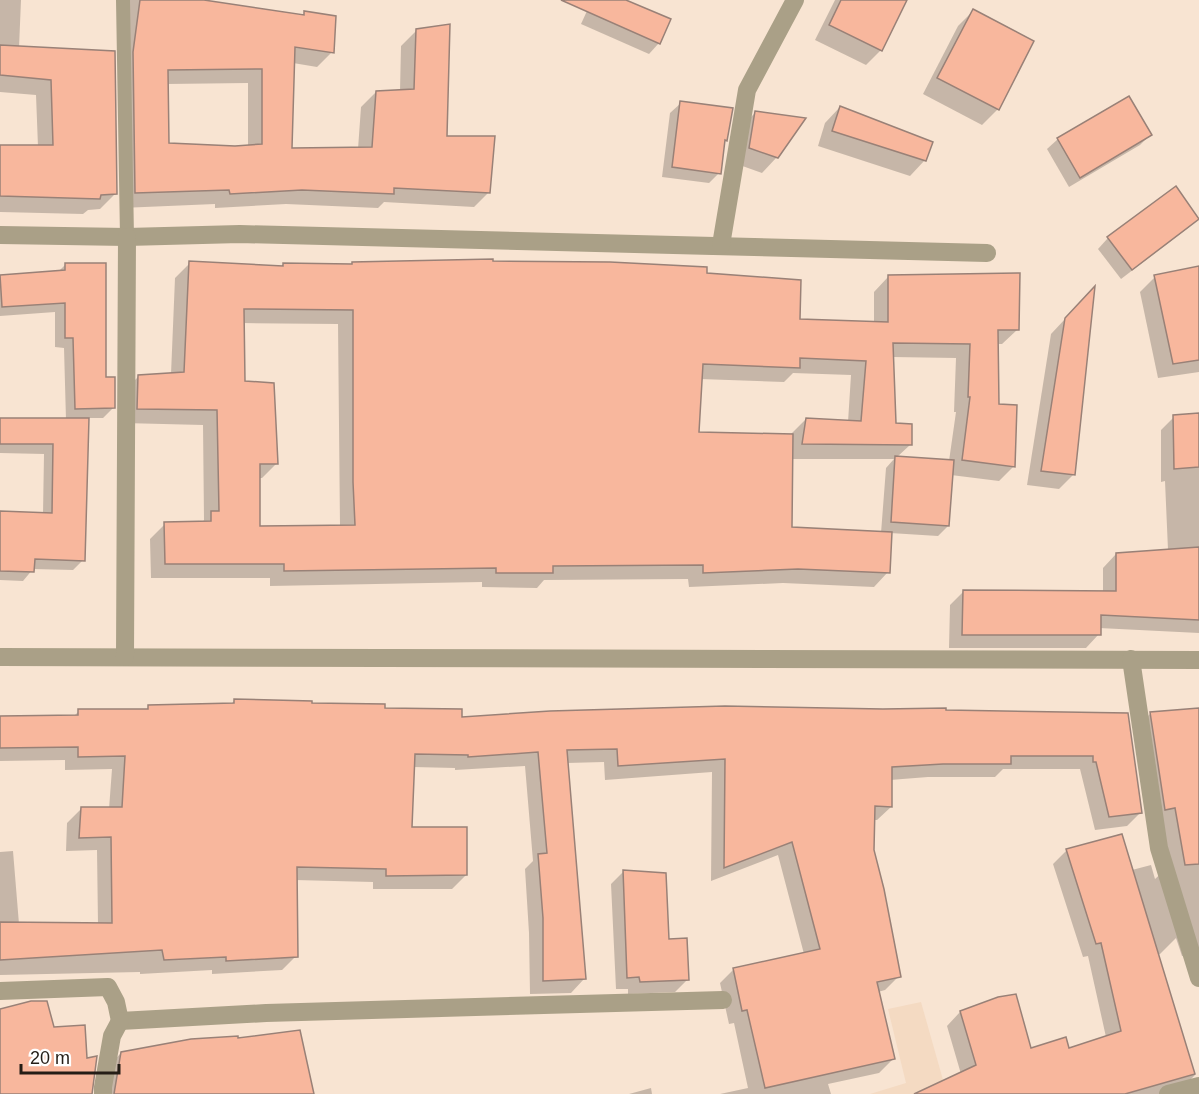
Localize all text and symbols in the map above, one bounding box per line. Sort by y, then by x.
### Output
scale bar [21,1037,118,1075]
text: 20 m [30,1048,70,1068]

